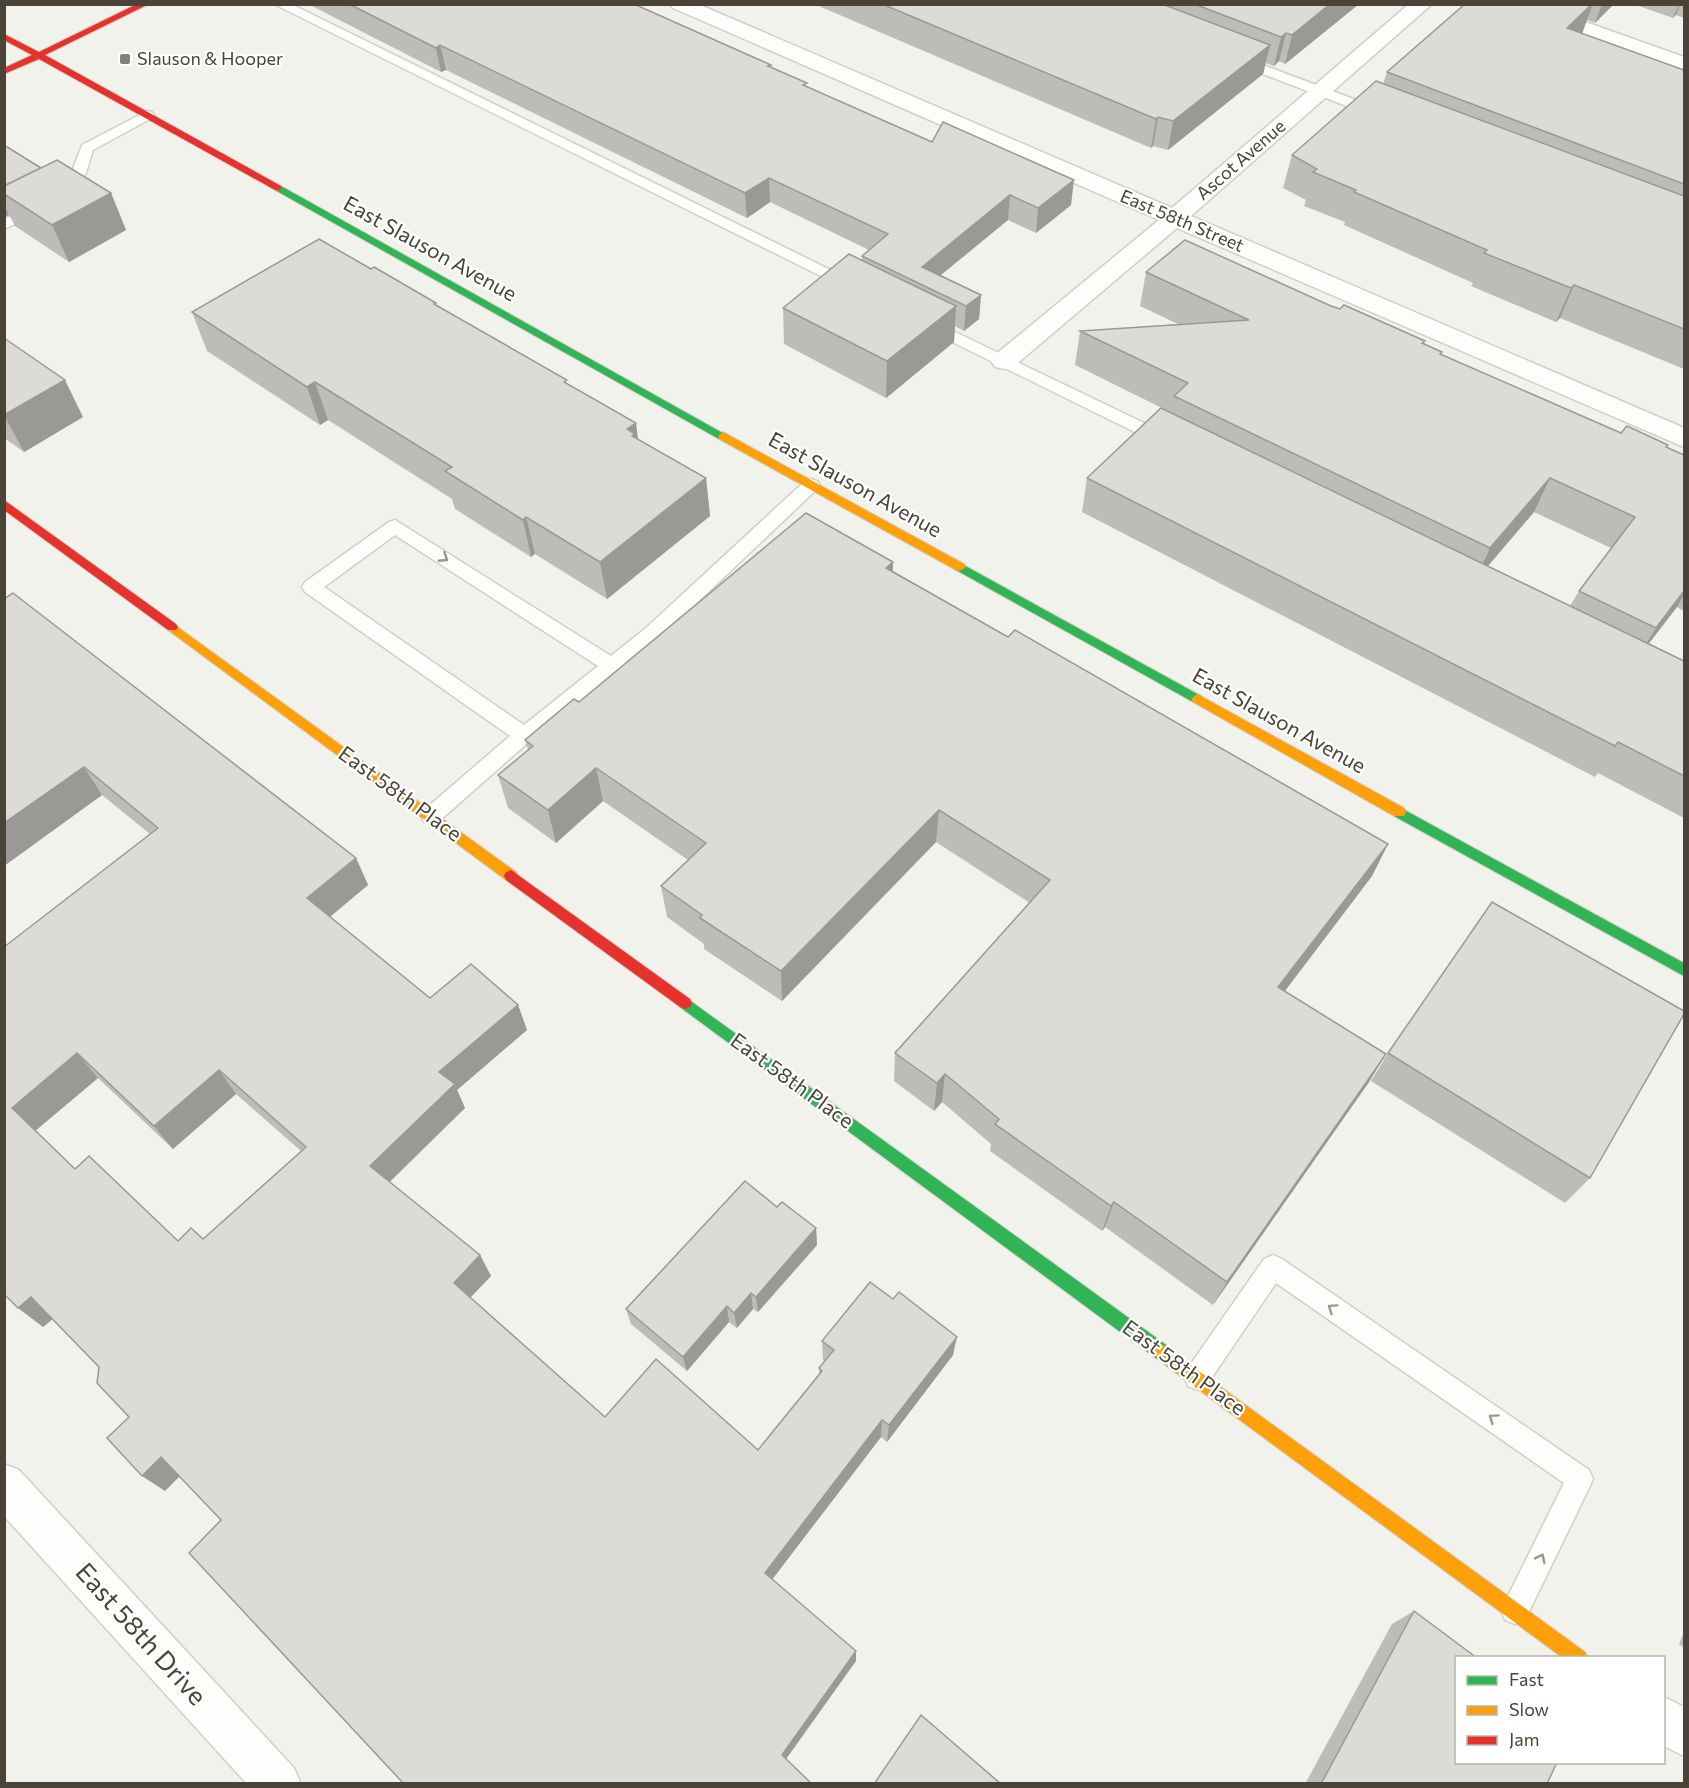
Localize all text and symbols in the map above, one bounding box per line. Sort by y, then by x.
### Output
place label: Slauson & Hooper [137,47,283,69]
marker: Slauson & Hooper [118,52,132,66]
street label: Ascot Avenue [1191,115,1289,204]
street label: East 58th Street [1117,184,1248,256]
street label: East Slauson Avenue [340,190,522,306]
street label: East Slauson Avenue [765,426,947,542]
one-way arrow [438,550,448,562]
street label: East Slauson Avenue [1189,662,1371,778]
street label: East 58th Place [334,740,467,846]
street label: East 58th Place [726,1027,859,1133]
one-way arrow [1328,1304,1339,1315]
street label: East 58th Place [1118,1314,1251,1420]
one-way arrow [1488,1414,1499,1425]
one-way arrow [1533,1553,1545,1564]
street label: East 58th Drive [70,1556,214,1710]
legend [1455,1656,1665,1764]
text: Fast [1509,1668,1544,1690]
text: Slow [1509,1698,1549,1720]
text: Jam [1509,1728,1539,1750]

